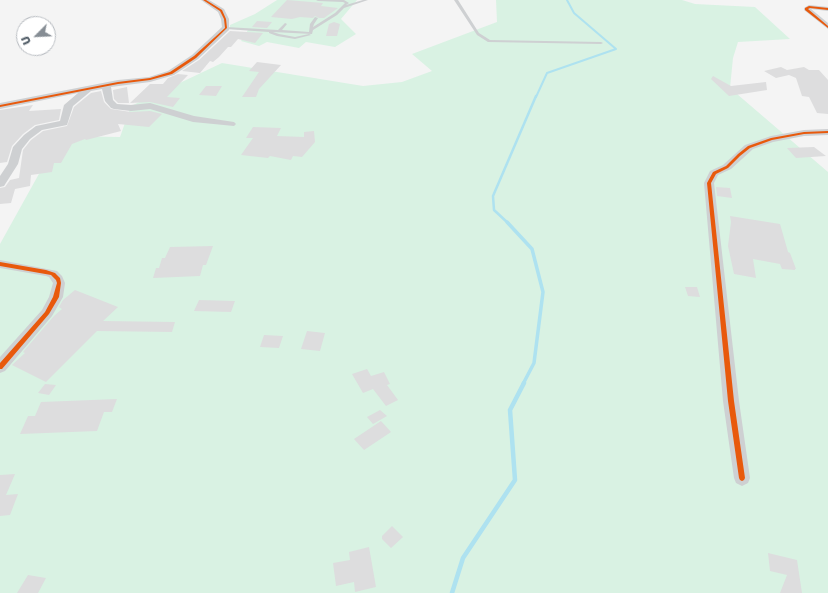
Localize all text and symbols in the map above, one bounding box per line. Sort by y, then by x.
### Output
north arrow [16,16,56,56]
text: U [18,34,33,47]

